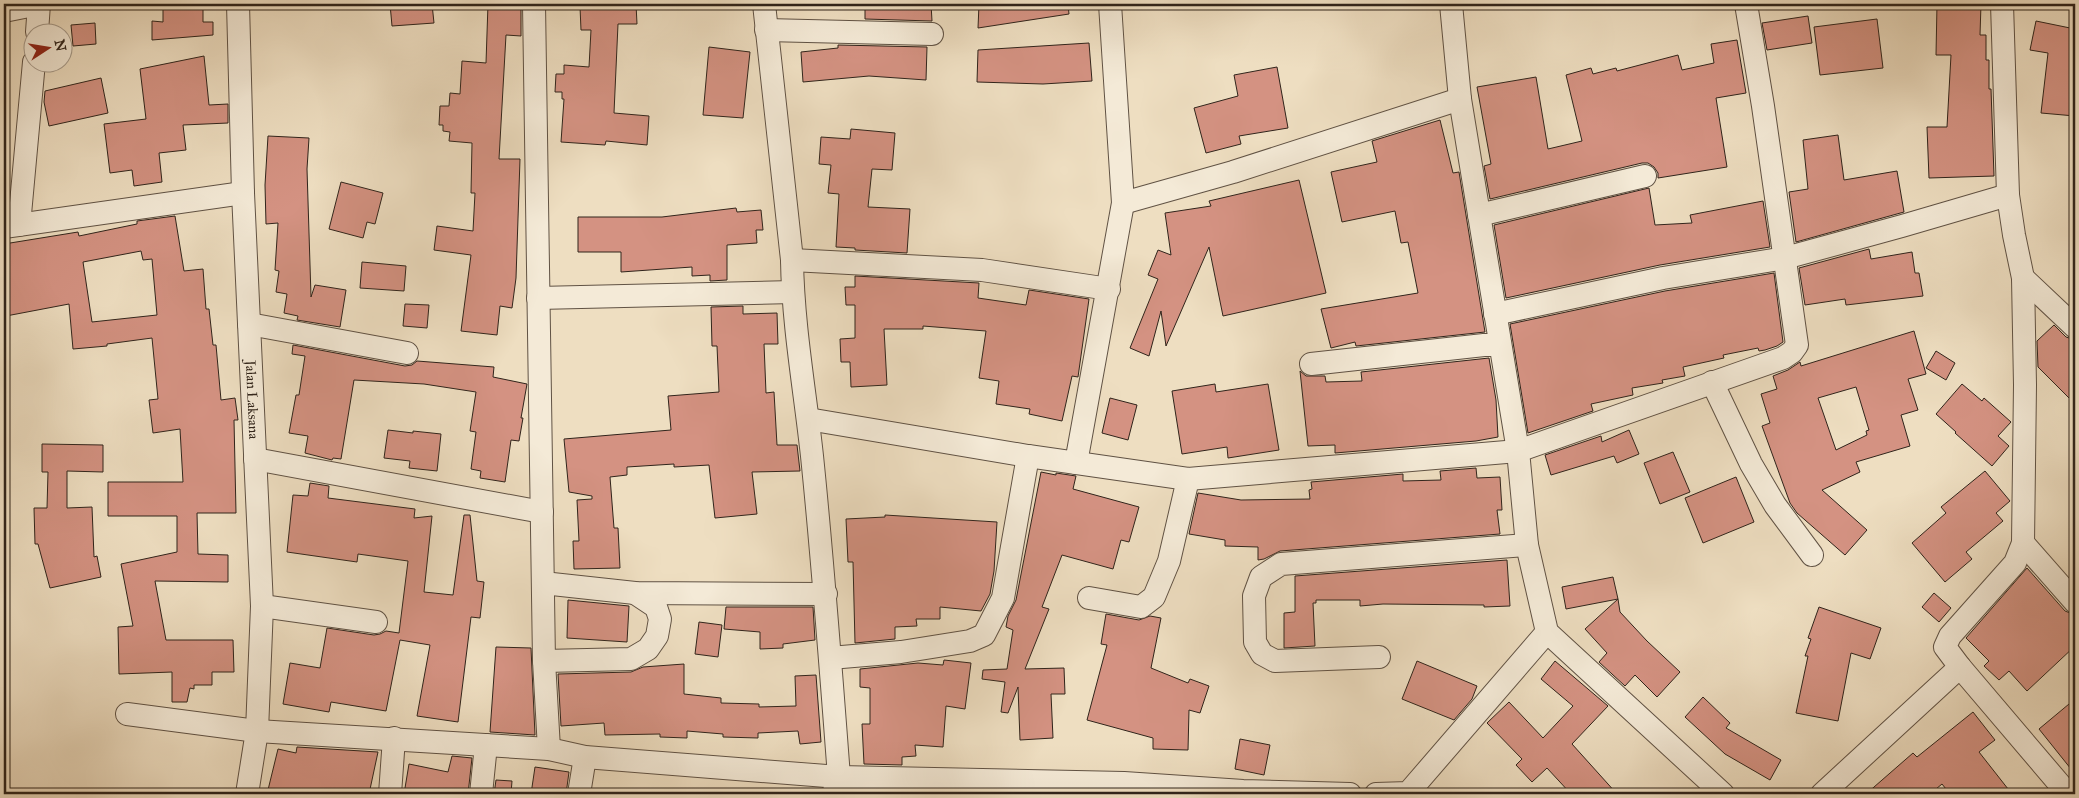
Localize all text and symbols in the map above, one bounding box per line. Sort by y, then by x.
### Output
north arrow [22,22,72,72]
text: N [51,38,70,53]
street label: Jalan Laksana [241,358,263,440]

